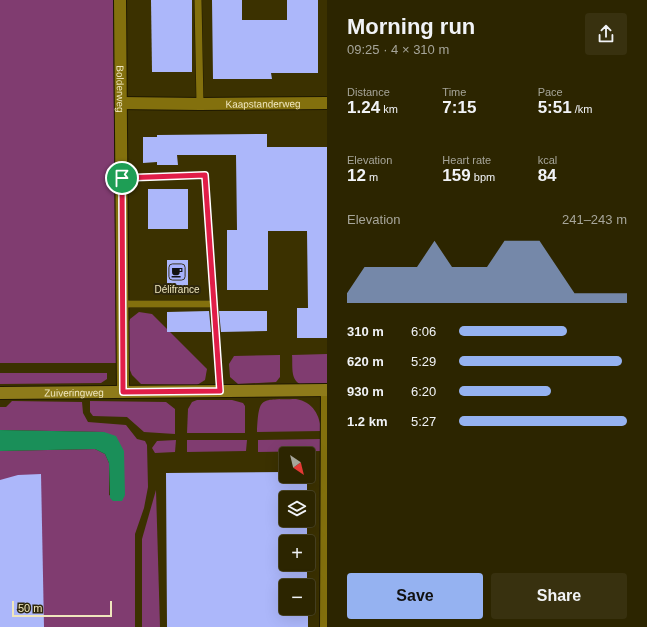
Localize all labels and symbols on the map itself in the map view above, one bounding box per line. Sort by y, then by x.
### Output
street label: Bolderweg [115,65,126,113]
street label: Kaapstanderweg [225,98,301,109]
pin [105,161,139,195]
cafe icon: Délifrance [167,262,187,282]
place label: Délifrance [154,284,200,295]
street label: Zuiveringweg [44,387,104,398]
north arrow [279,447,315,483]
scale bar [12,599,112,618]

